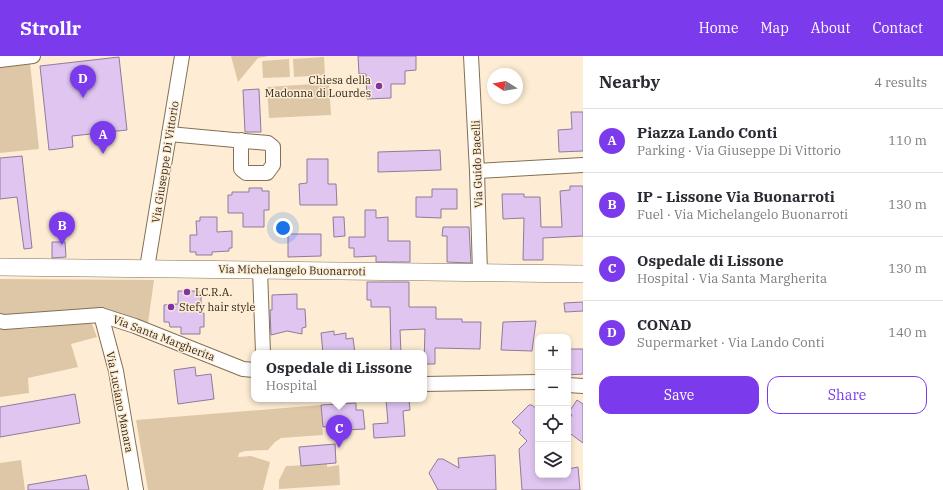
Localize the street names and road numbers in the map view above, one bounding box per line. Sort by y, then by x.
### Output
street label: Via Giuseppe Di Vittorio [148,100,182,224]
street label: Via Guido Bacelli [468,119,486,208]
street label: Via Michelangelo Buonarroti [218,262,366,278]
street label: Via Santa Margherita [111,312,217,364]
street label: Via Luciano Manara [103,350,137,454]

